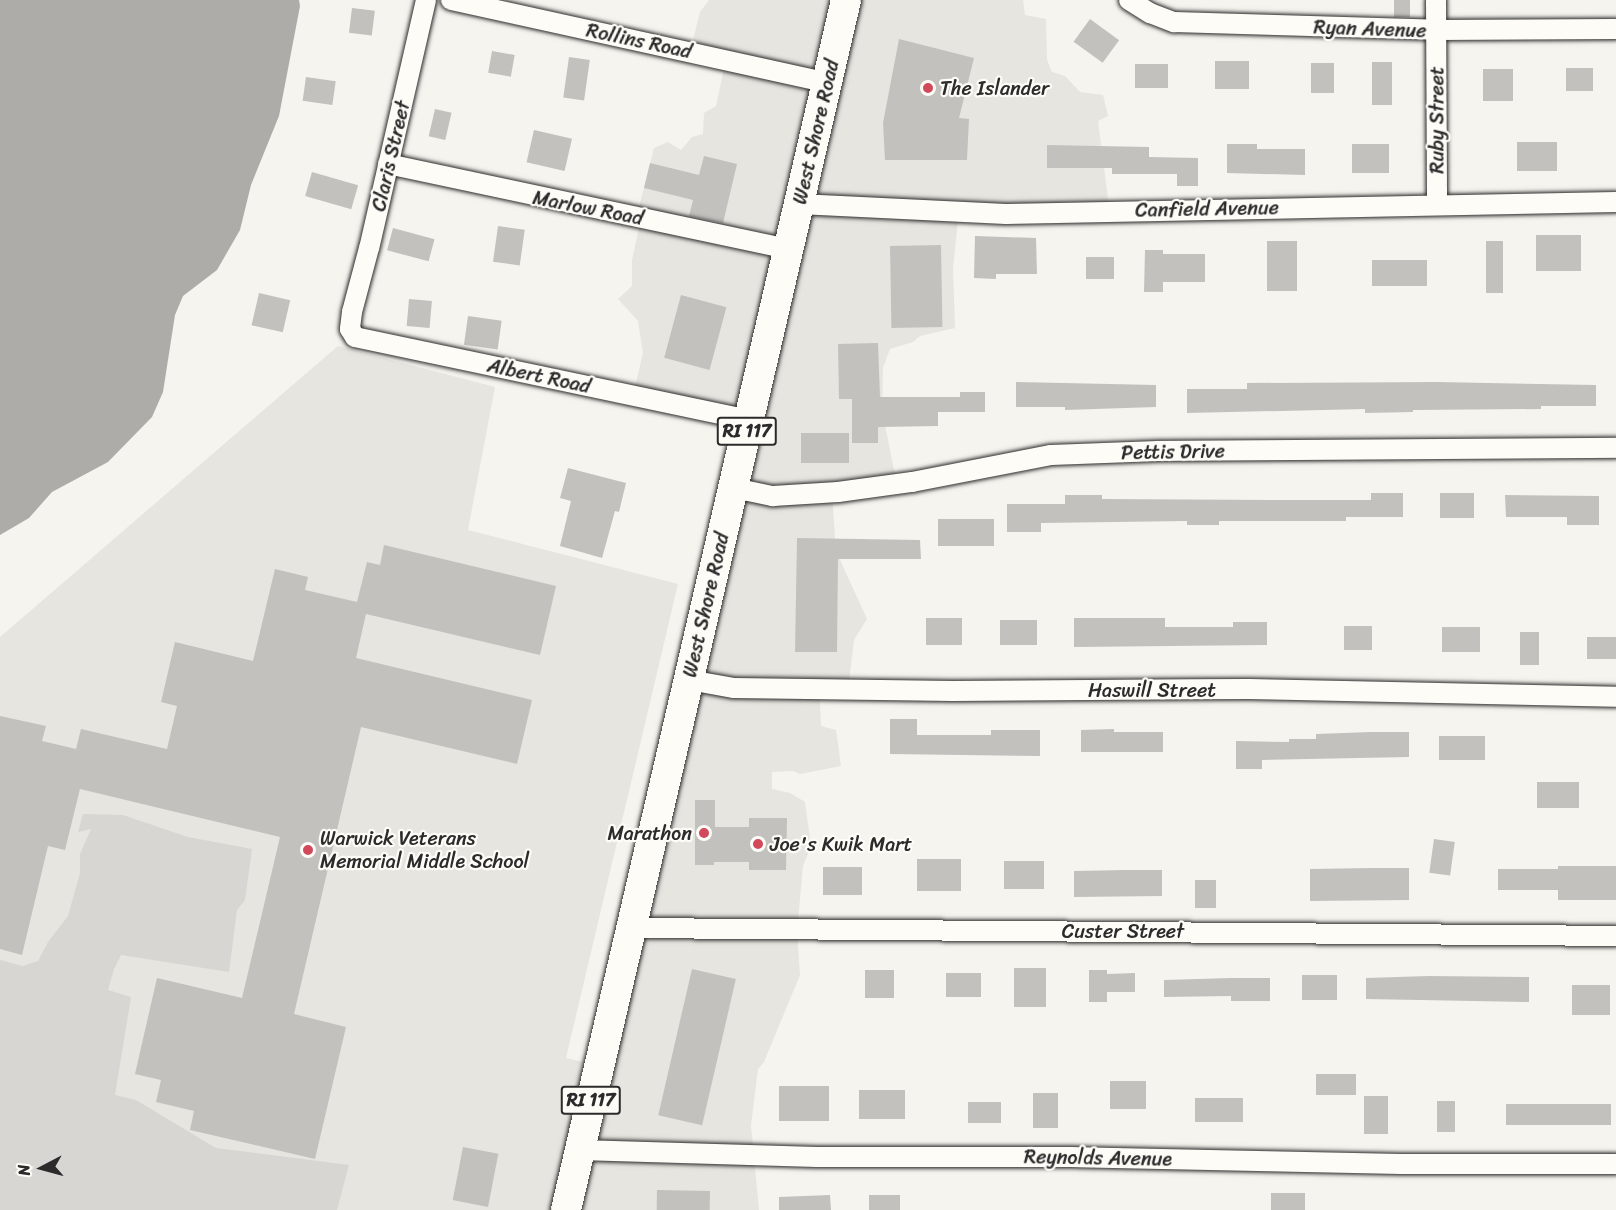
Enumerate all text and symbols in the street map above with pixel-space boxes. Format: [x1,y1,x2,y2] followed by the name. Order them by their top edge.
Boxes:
[1313,15,1427,43] street label: Ryan Avenue
[584,18,694,64] street label: Rollins Road
[788,57,844,207] street label: West Shore Road
[1425,66,1449,174] street label: Ruby Street
[940,76,1050,100] place label: The Islander
[921,81,935,95] marker: The Islander
[367,98,415,214] street label: Claris Street
[531,186,645,230] street label: Marlow Road
[1135,196,1279,222] street label: Canfield Avenue
[485,353,593,399] street label: Albert Road
[716,416,778,446] road number: RI 117
[1121,439,1225,465] street label: Pettis Drive
[678,530,734,680] street label: West Shore Road
[1088,678,1216,702] street label: Haswill Street
[608,821,692,845] place label: Marathon
[320,826,530,873] place label: Warwick Veterans Memorial Middle School
[697,826,711,840] marker: Marathon
[770,832,912,856] place label: Joe's Kwik Mart
[751,837,765,851] marker: Joe's Kwik Mart
[301,843,315,857] marker: Warwick Veterans Memorial Middle School
[1062,919,1184,943] street label: Custer Street
[560,1085,622,1115] road number: RI 117
[12,1138,72,1198] north arrow
[1024,1145,1172,1171] street label: Reynolds Avenue
[9,1163,39,1177] text: N

